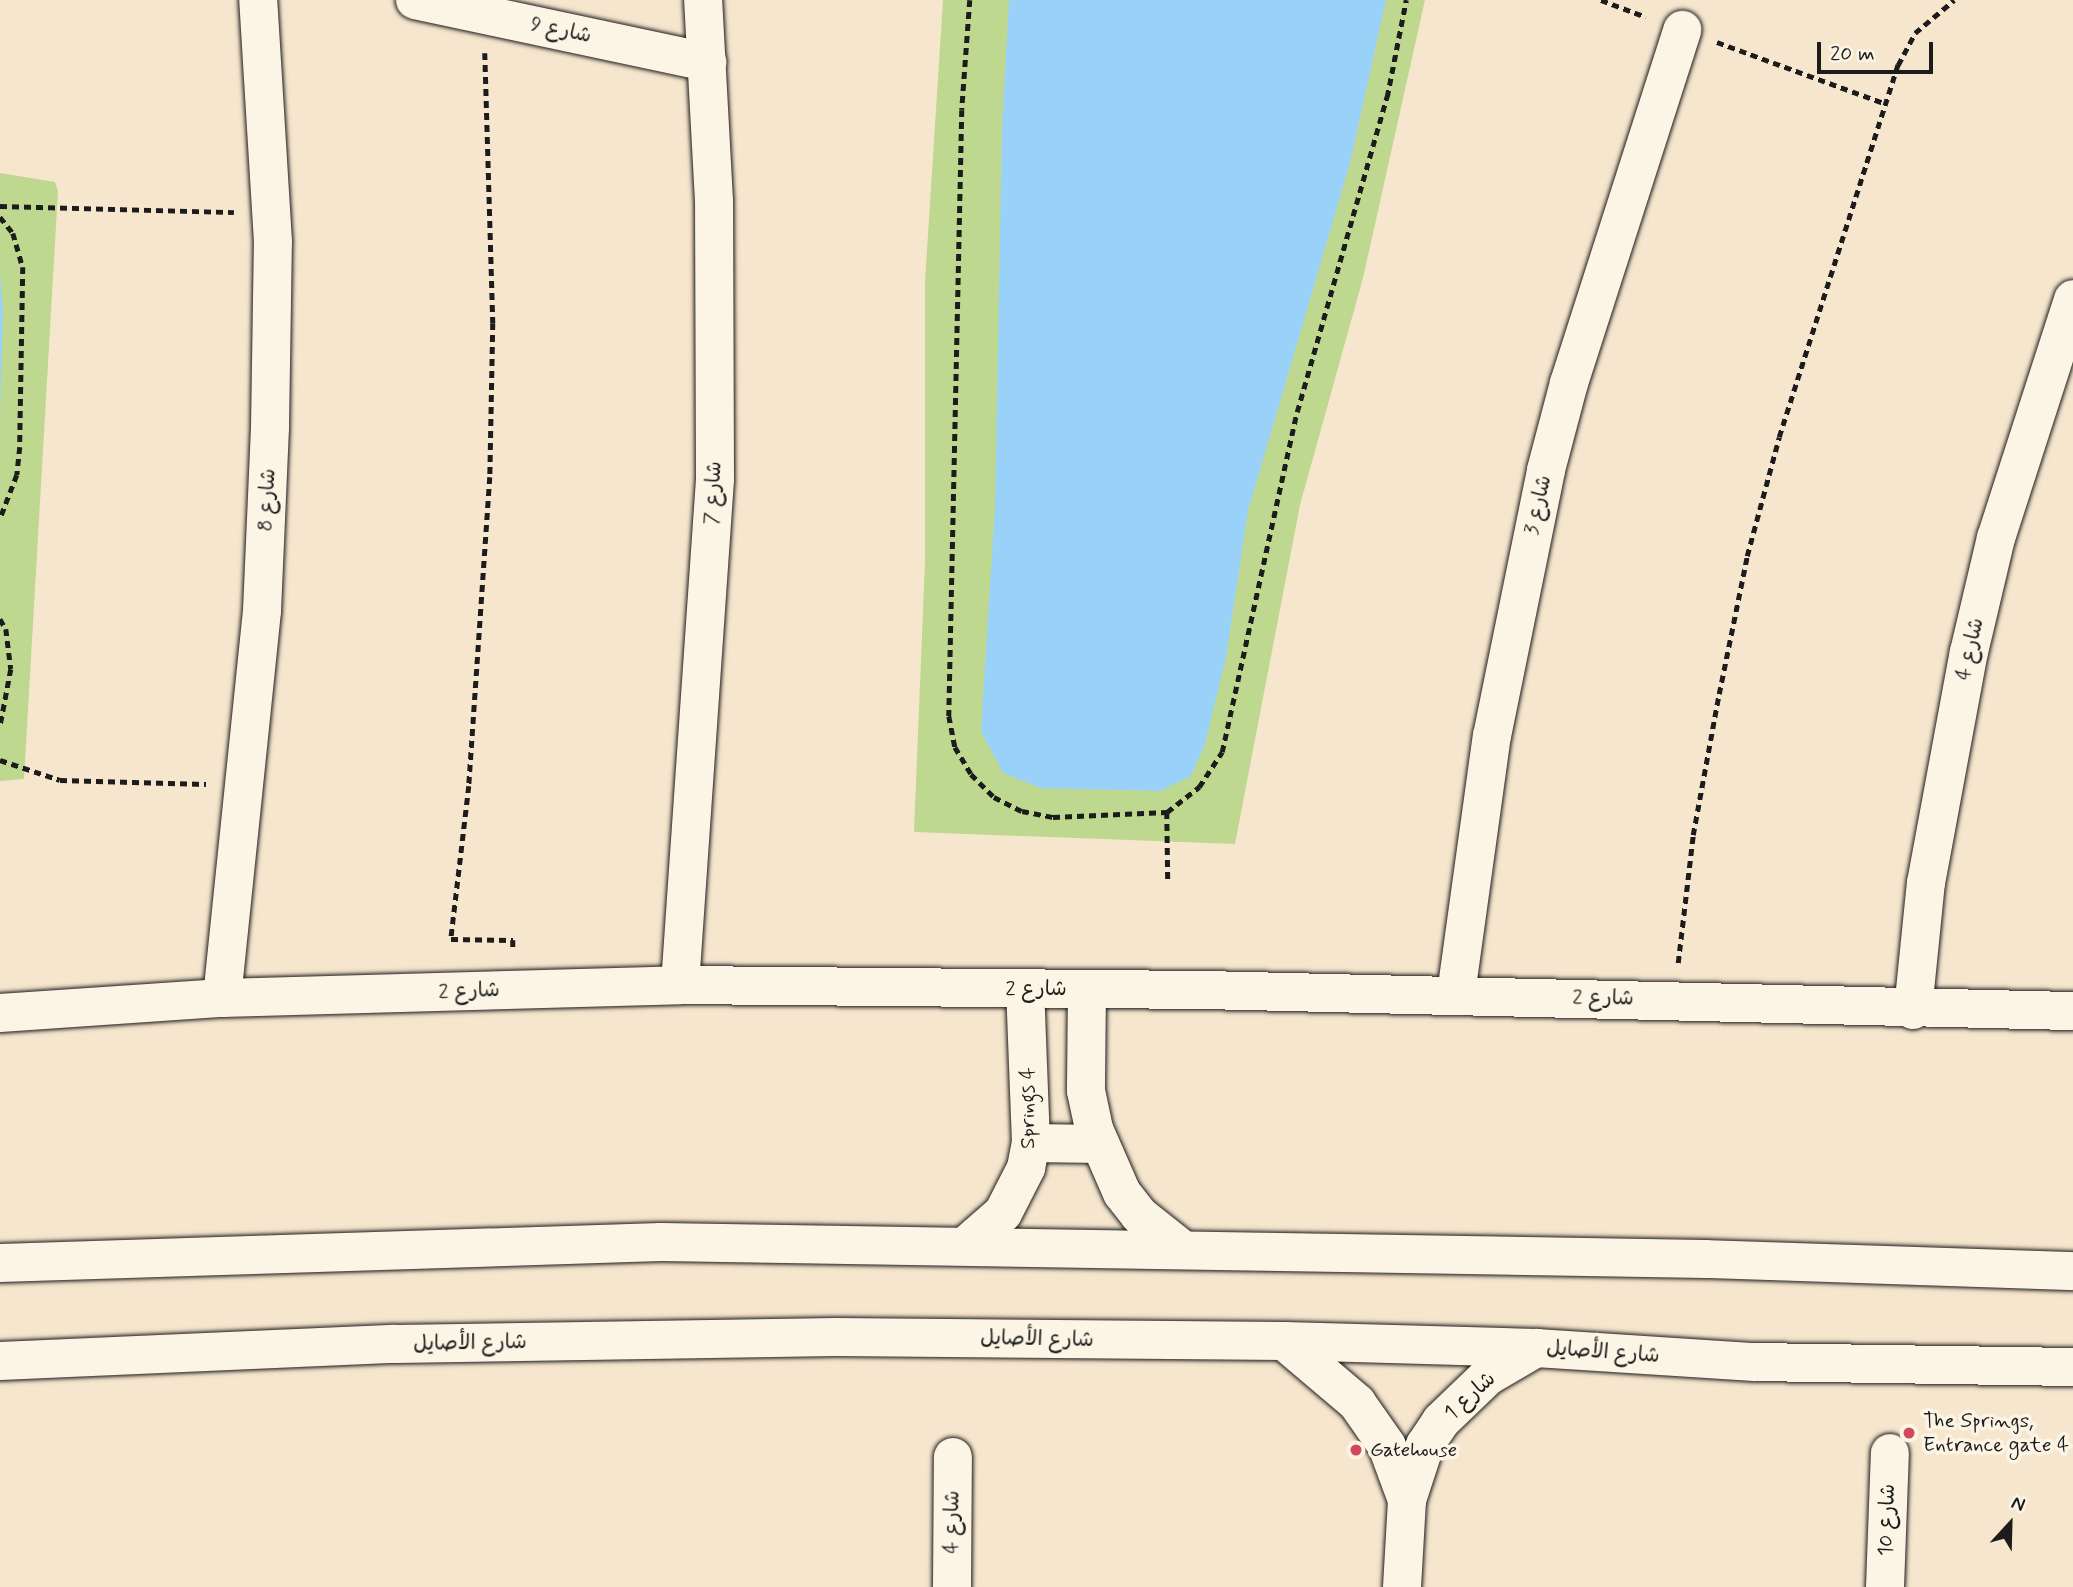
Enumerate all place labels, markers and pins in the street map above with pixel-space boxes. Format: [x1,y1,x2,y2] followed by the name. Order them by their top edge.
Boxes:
[1923,1408,2063,1458] place label: The Springs, Entrance gate 4
[1901,1425,1917,1441] marker: The Springs, Entrance gate 4
[1370,1437,1457,1463] place label: Gatehouse
[1348,1442,1364,1458] marker: Gatehouse

